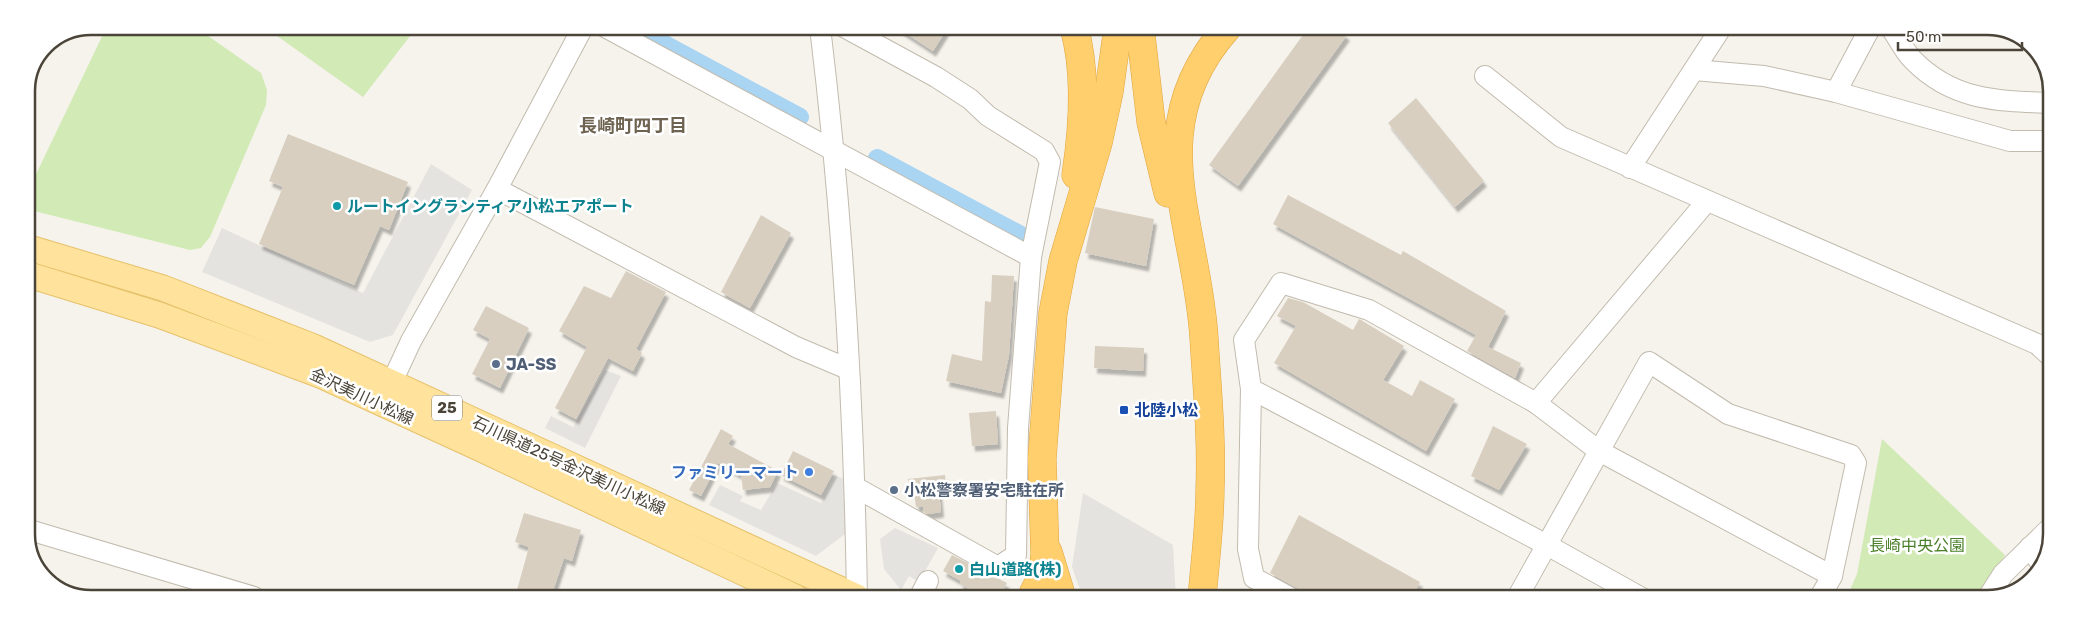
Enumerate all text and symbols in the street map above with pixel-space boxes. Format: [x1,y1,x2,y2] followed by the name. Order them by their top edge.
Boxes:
[1898,20,2022,52] scale bar
[1906,28,1941,46] text: 50 m
[579,115,687,137] district label: 長崎町四丁目
[347,197,634,216] place label: ルートイングランティア小松エアポート
[331,200,343,212] marker: ルートイングランティア小松エアポート
[506,355,557,374] place label: JA-SS
[490,358,502,370] marker: JA-SS
[307,364,417,429] street label: 金沢美川小松線
[432,396,462,420] road number: 25
[1134,401,1198,420] place label: 北陸小松
[1118,404,1130,416] marker: 北陸小松
[469,412,668,519] street label: 石川県道25号金沢美川小松線
[671,463,799,482] place label: ファミリーマート
[803,466,815,478] marker: ファミリーマート
[904,481,1064,500] place label: 小松警察署安宅駐在所
[888,484,900,496] marker: 小松警察署安宅駐在所
[1869,536,1965,555] park label: 長崎中央公園
[969,560,1061,579] place label: 白山道路(株)
[953,563,965,575] marker: 白山道路(株)

